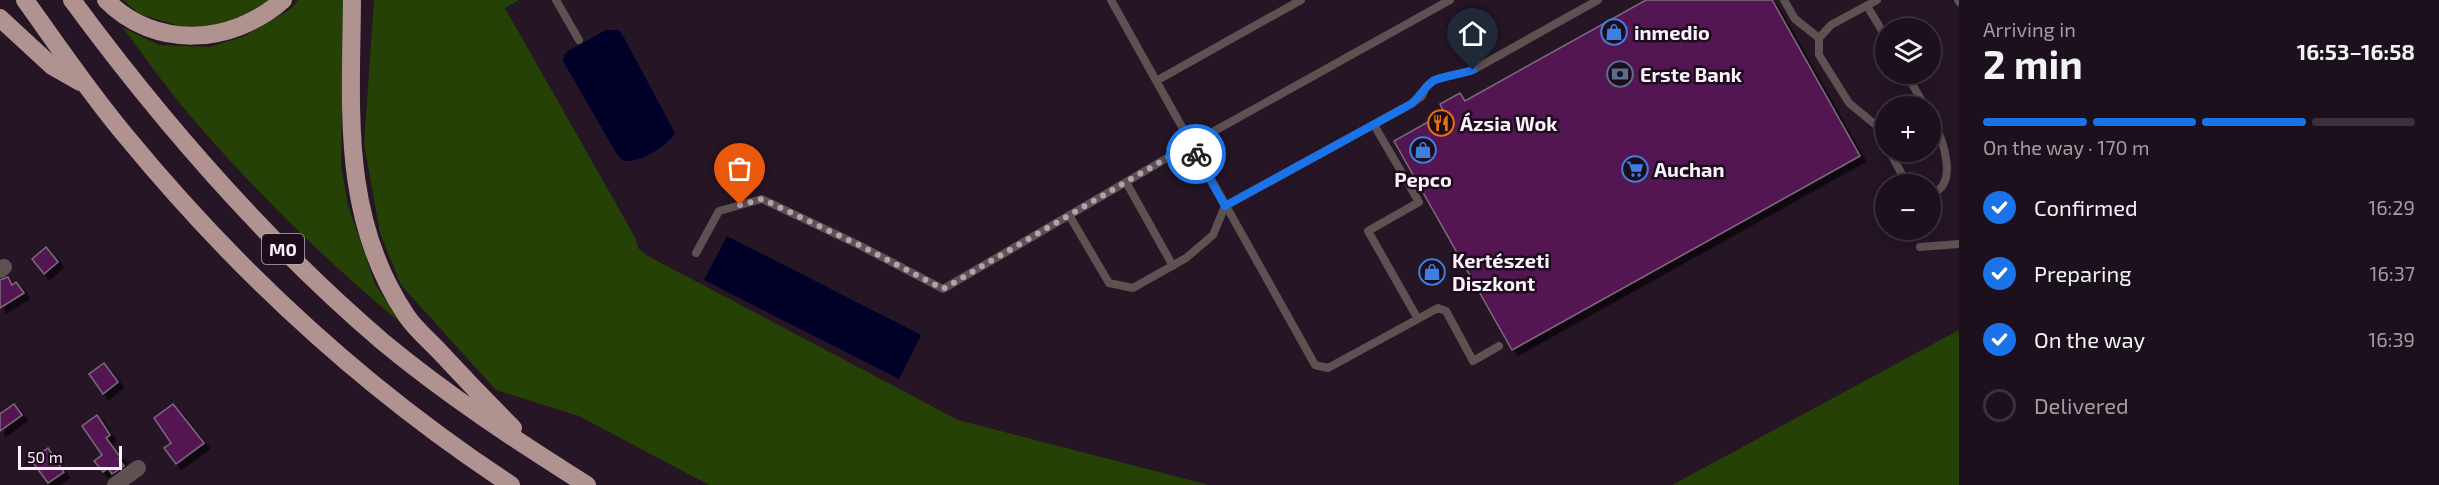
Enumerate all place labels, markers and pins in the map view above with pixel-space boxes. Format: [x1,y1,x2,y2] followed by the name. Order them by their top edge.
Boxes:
[1447,8,1498,70] pin
[1599,17,1629,47] shop icon: inmedio
[1634,20,1710,44] place label: inmedio
[1605,59,1635,89] bank icon: Erste Bank
[1640,62,1743,86] place label: Erste Bank
[1426,108,1456,138] restaurant icon: Ázsia Wok
[1460,111,1558,135] place label: Ázsia Wok
[1408,135,1438,165] shop icon: Pepco
[714,143,765,205] pin
[1620,154,1650,184] supermarket icon: Auchan
[1654,157,1725,181] place label: Auchan
[1394,167,1452,191] place label: Pepco
[1452,248,1550,295] place label: Kertészeti Diszkont
[1417,257,1447,287] shop icon: Kertészeti Diszkont

